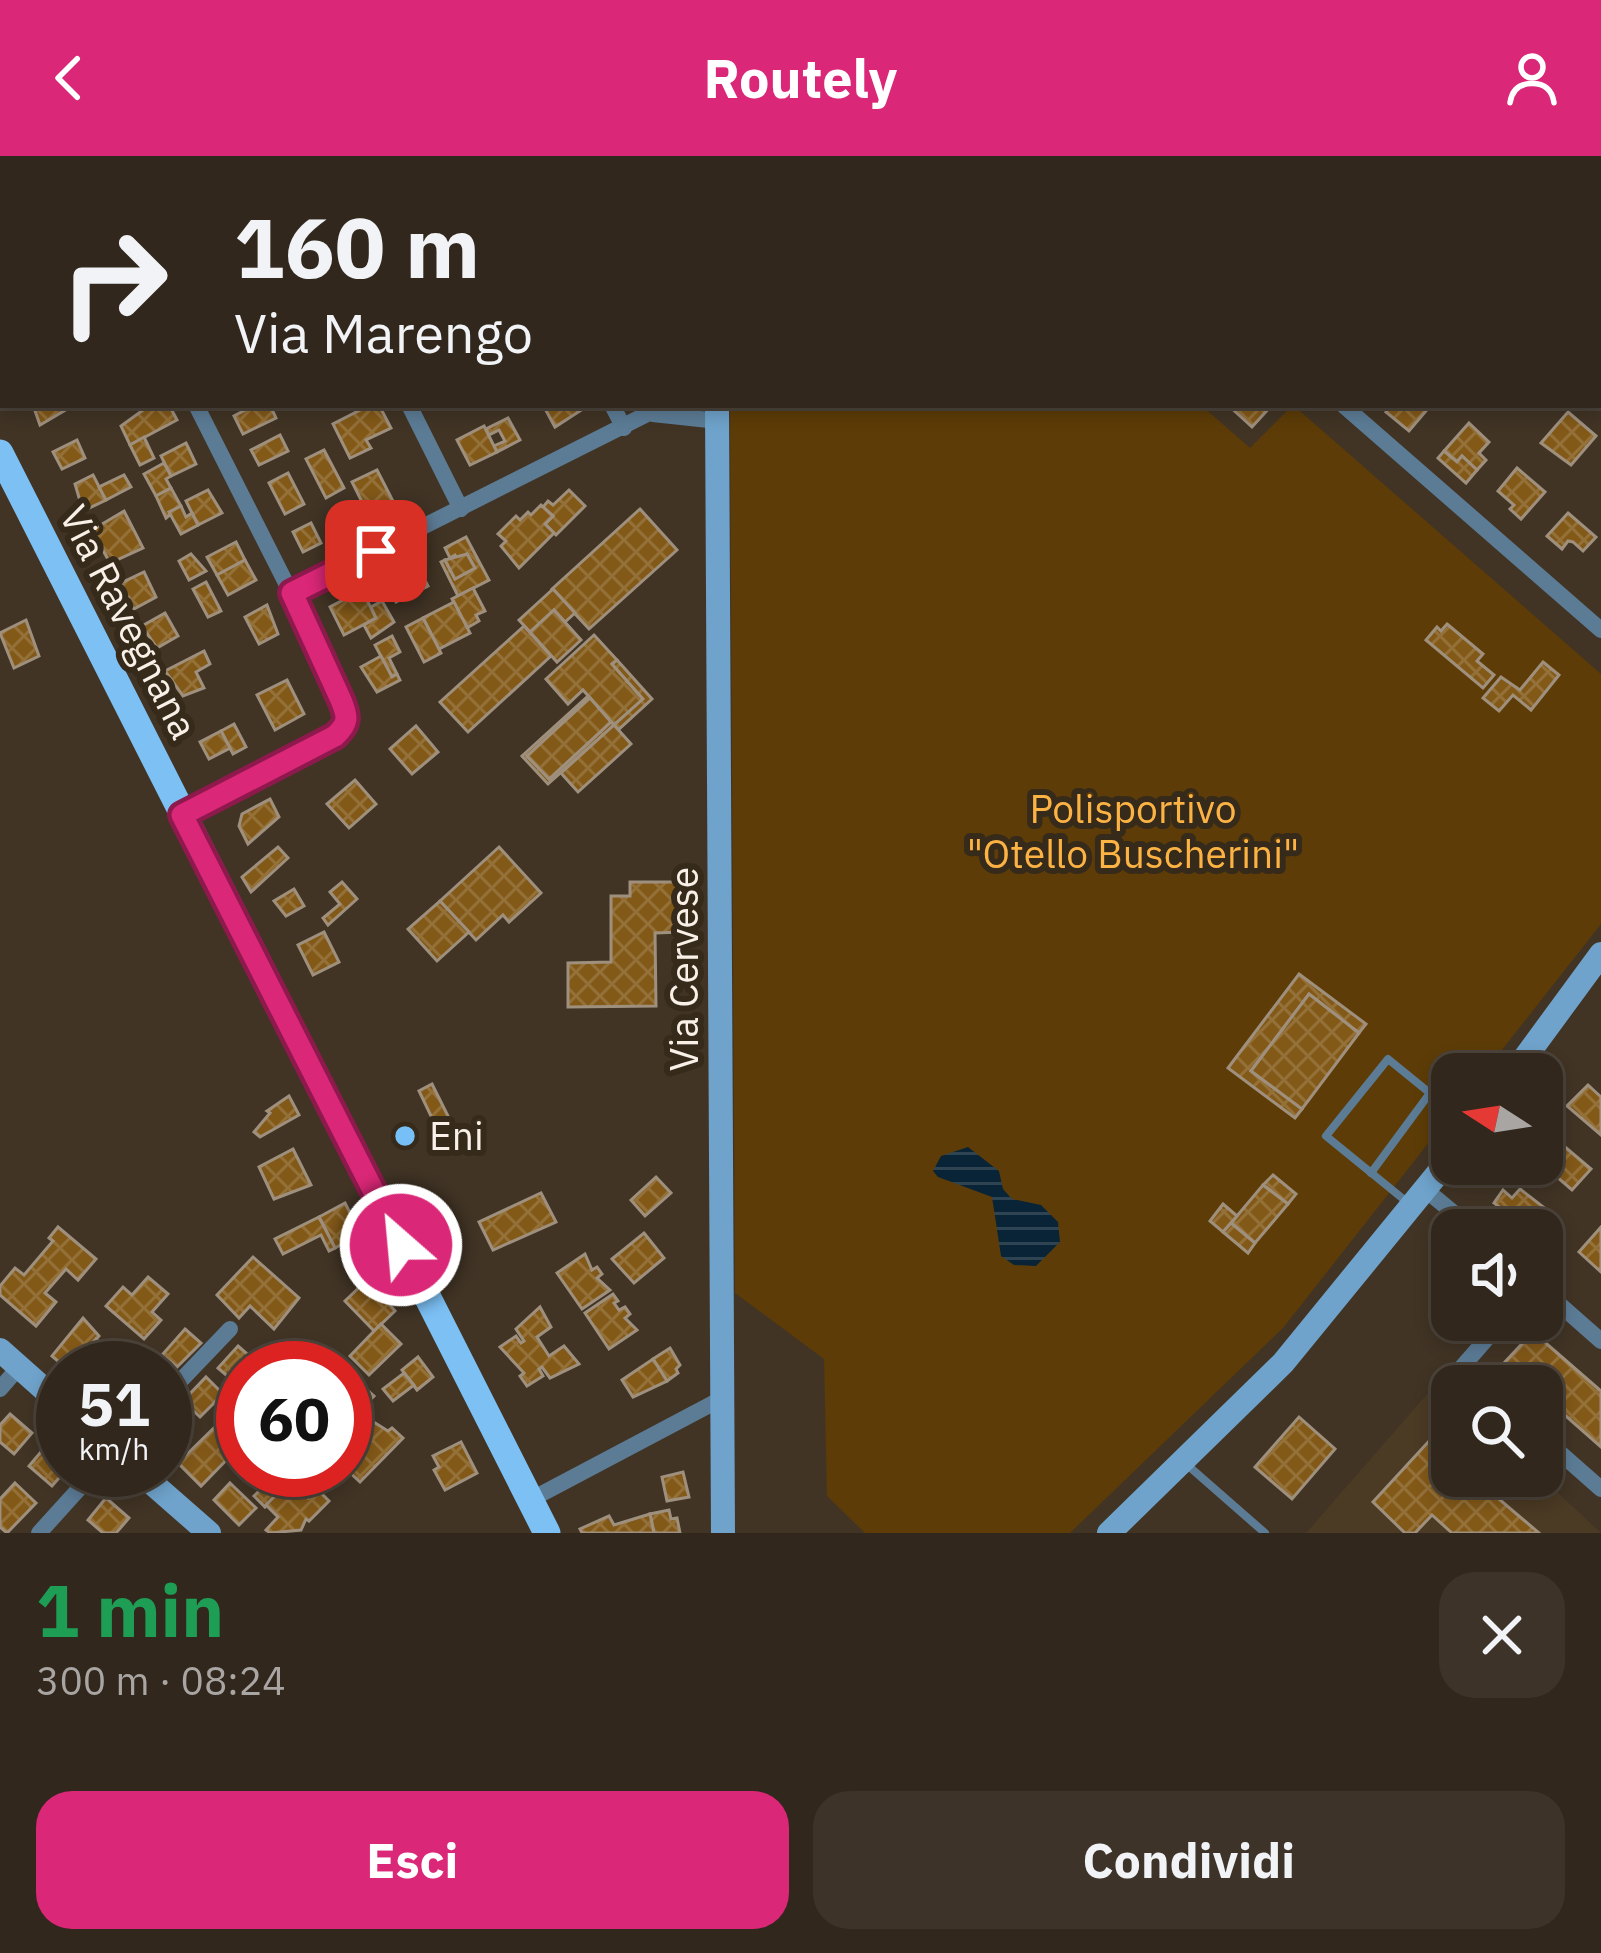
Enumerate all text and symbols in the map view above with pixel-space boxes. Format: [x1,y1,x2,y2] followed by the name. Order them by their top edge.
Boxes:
[704,43,897,113] text: Routely
[36,45,102,111] icon: back
[1499,45,1565,111] icon: person
[234,192,480,301] text: 160 m
[36,204,192,360] icon: right
[234,298,533,368] text: Via Marengo
[49,496,210,747] street label: Via Ravegnana
[325,500,427,602] pin
[343,518,409,584] icon: arrive
[967,783,1299,879] park label: Polisportivo "Otello Buscherini"
[658,867,709,1071] street label: Via Cervese
[1431,1053,1563,1185] north arrow
[1431,1053,1563,1497] map controls
[429,1110,484,1161] place label: Eni
[392,1123,418,1149] marker: Eni
[338,1182,464,1308] position arrow
[1431,1209,1563,1341] button: sound
[216,1341,372,1497] speed limit sign: 60
[78,1364,150,1443] text: 51
[1431,1365,1563,1497] button: search
[79,1429,149,1468] text: km/h
[36,1563,224,1657] text: 1 min
[1439,1572,1565,1698] button: close
[36,1655,286,1706] text: 300 m · 08:24
[36,1791,789,1929] button: Esci
[813,1791,1565,1929] button: Condividi

